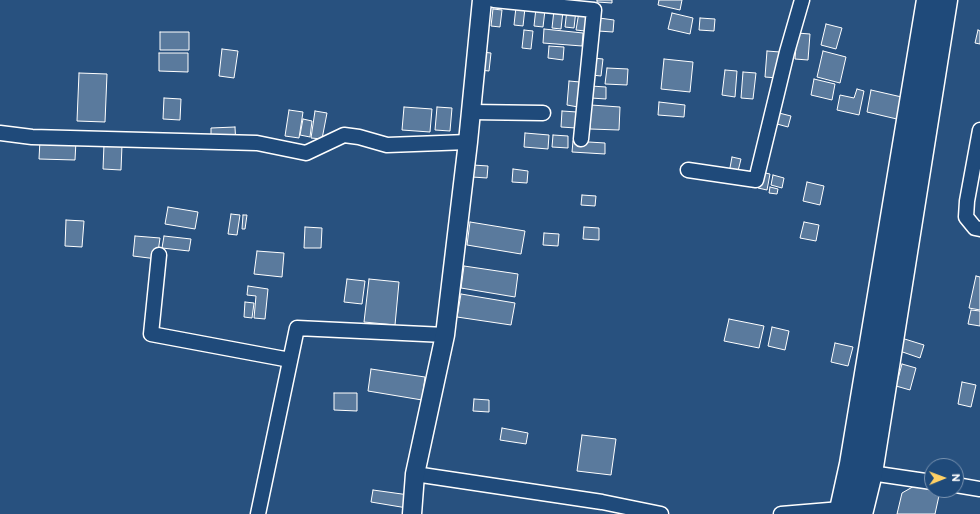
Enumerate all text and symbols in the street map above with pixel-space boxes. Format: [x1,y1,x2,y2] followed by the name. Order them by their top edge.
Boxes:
[924,458,964,498] north arrow
[949,474,962,482] text: N

